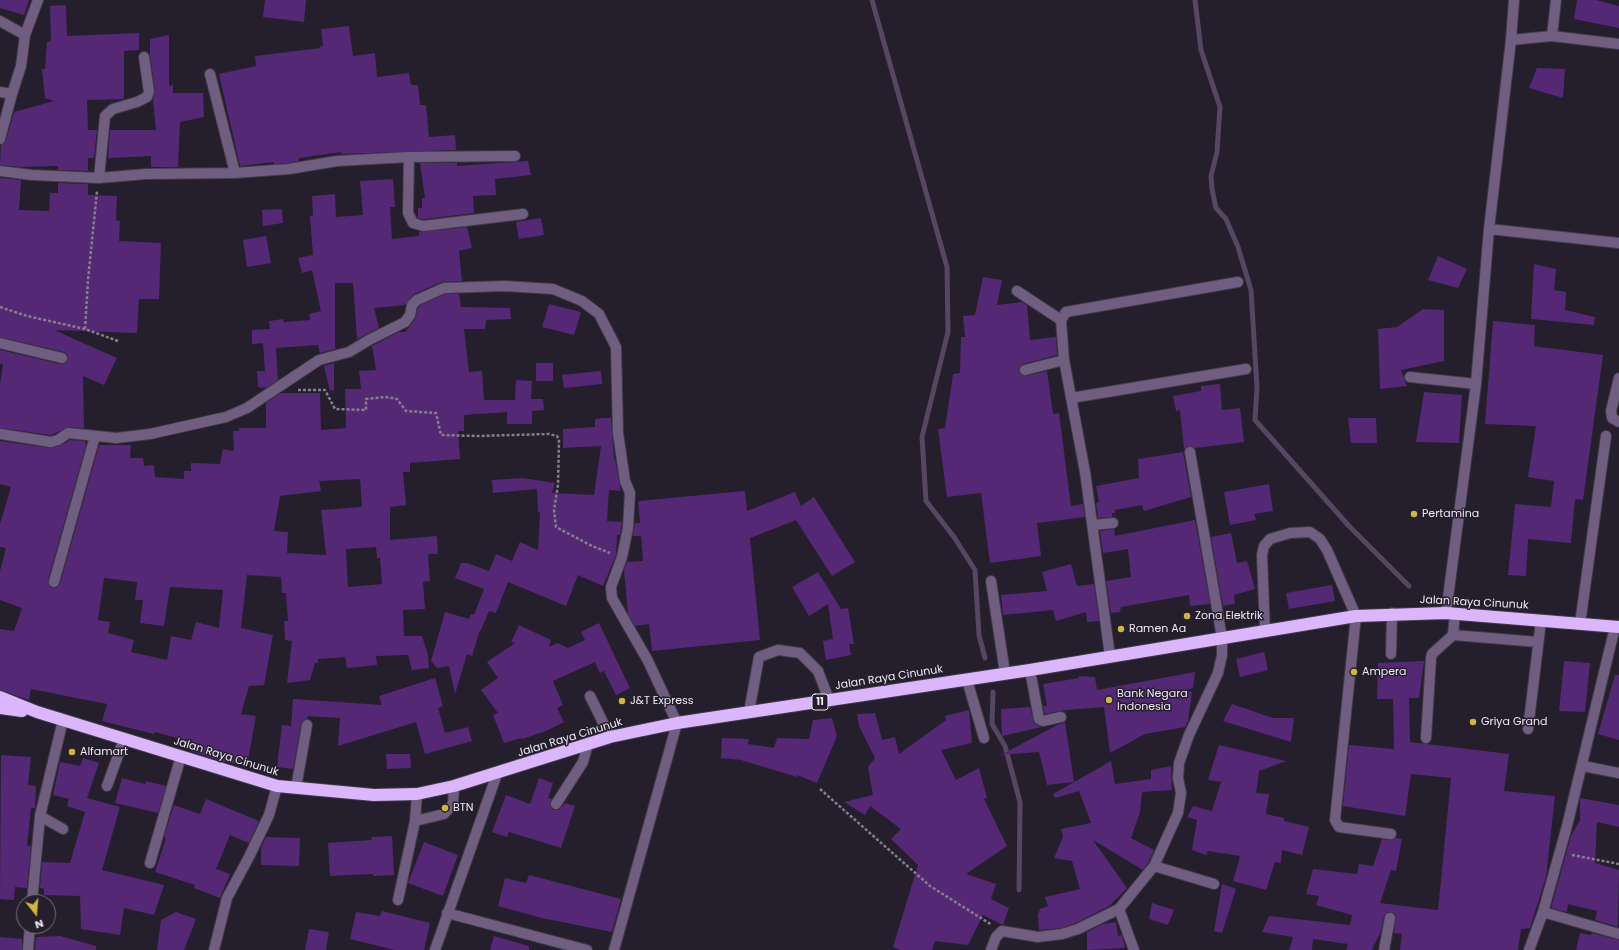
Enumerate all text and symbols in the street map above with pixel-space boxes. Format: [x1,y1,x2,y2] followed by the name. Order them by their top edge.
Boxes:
[1422,507,1479,521] place label: Pertamina
[1409,509,1419,519] marker: Pertamina
[1419,594,1529,612] street label: Jalan Raya Cinunuk
[1195,609,1263,623] place label: Zona Elektrik
[1182,611,1192,621] marker: Zona Elektrik
[1129,622,1186,636] place label: Ramen Aa
[1116,624,1126,634] marker: Ramen Aa
[834,663,944,693] street label: Jalan Raya Cinunuk
[1362,665,1407,679] place label: Ampera
[1349,667,1359,677] marker: Ampera
[1117,687,1188,713] place label: Bank Negara Indonesia
[630,694,694,708] place label: J&T Express
[812,694,828,710] road number: 11
[1104,695,1114,705] marker: Bank Negara Indonesia
[617,696,627,706] marker: J&T Express
[1481,715,1548,729] place label: Griya Grand
[516,716,624,760] street label: Jalan Raya Cinunuk
[1468,717,1478,727] marker: Griya Grand
[172,735,280,779] street label: Jalan Raya Cinunuk
[80,745,128,759] place label: Alfamart
[67,747,77,757] marker: Alfamart
[453,801,473,815] place label: BTN
[440,803,450,813] marker: BTN
[16,894,56,934] north arrow
[33,916,46,933] text: N

